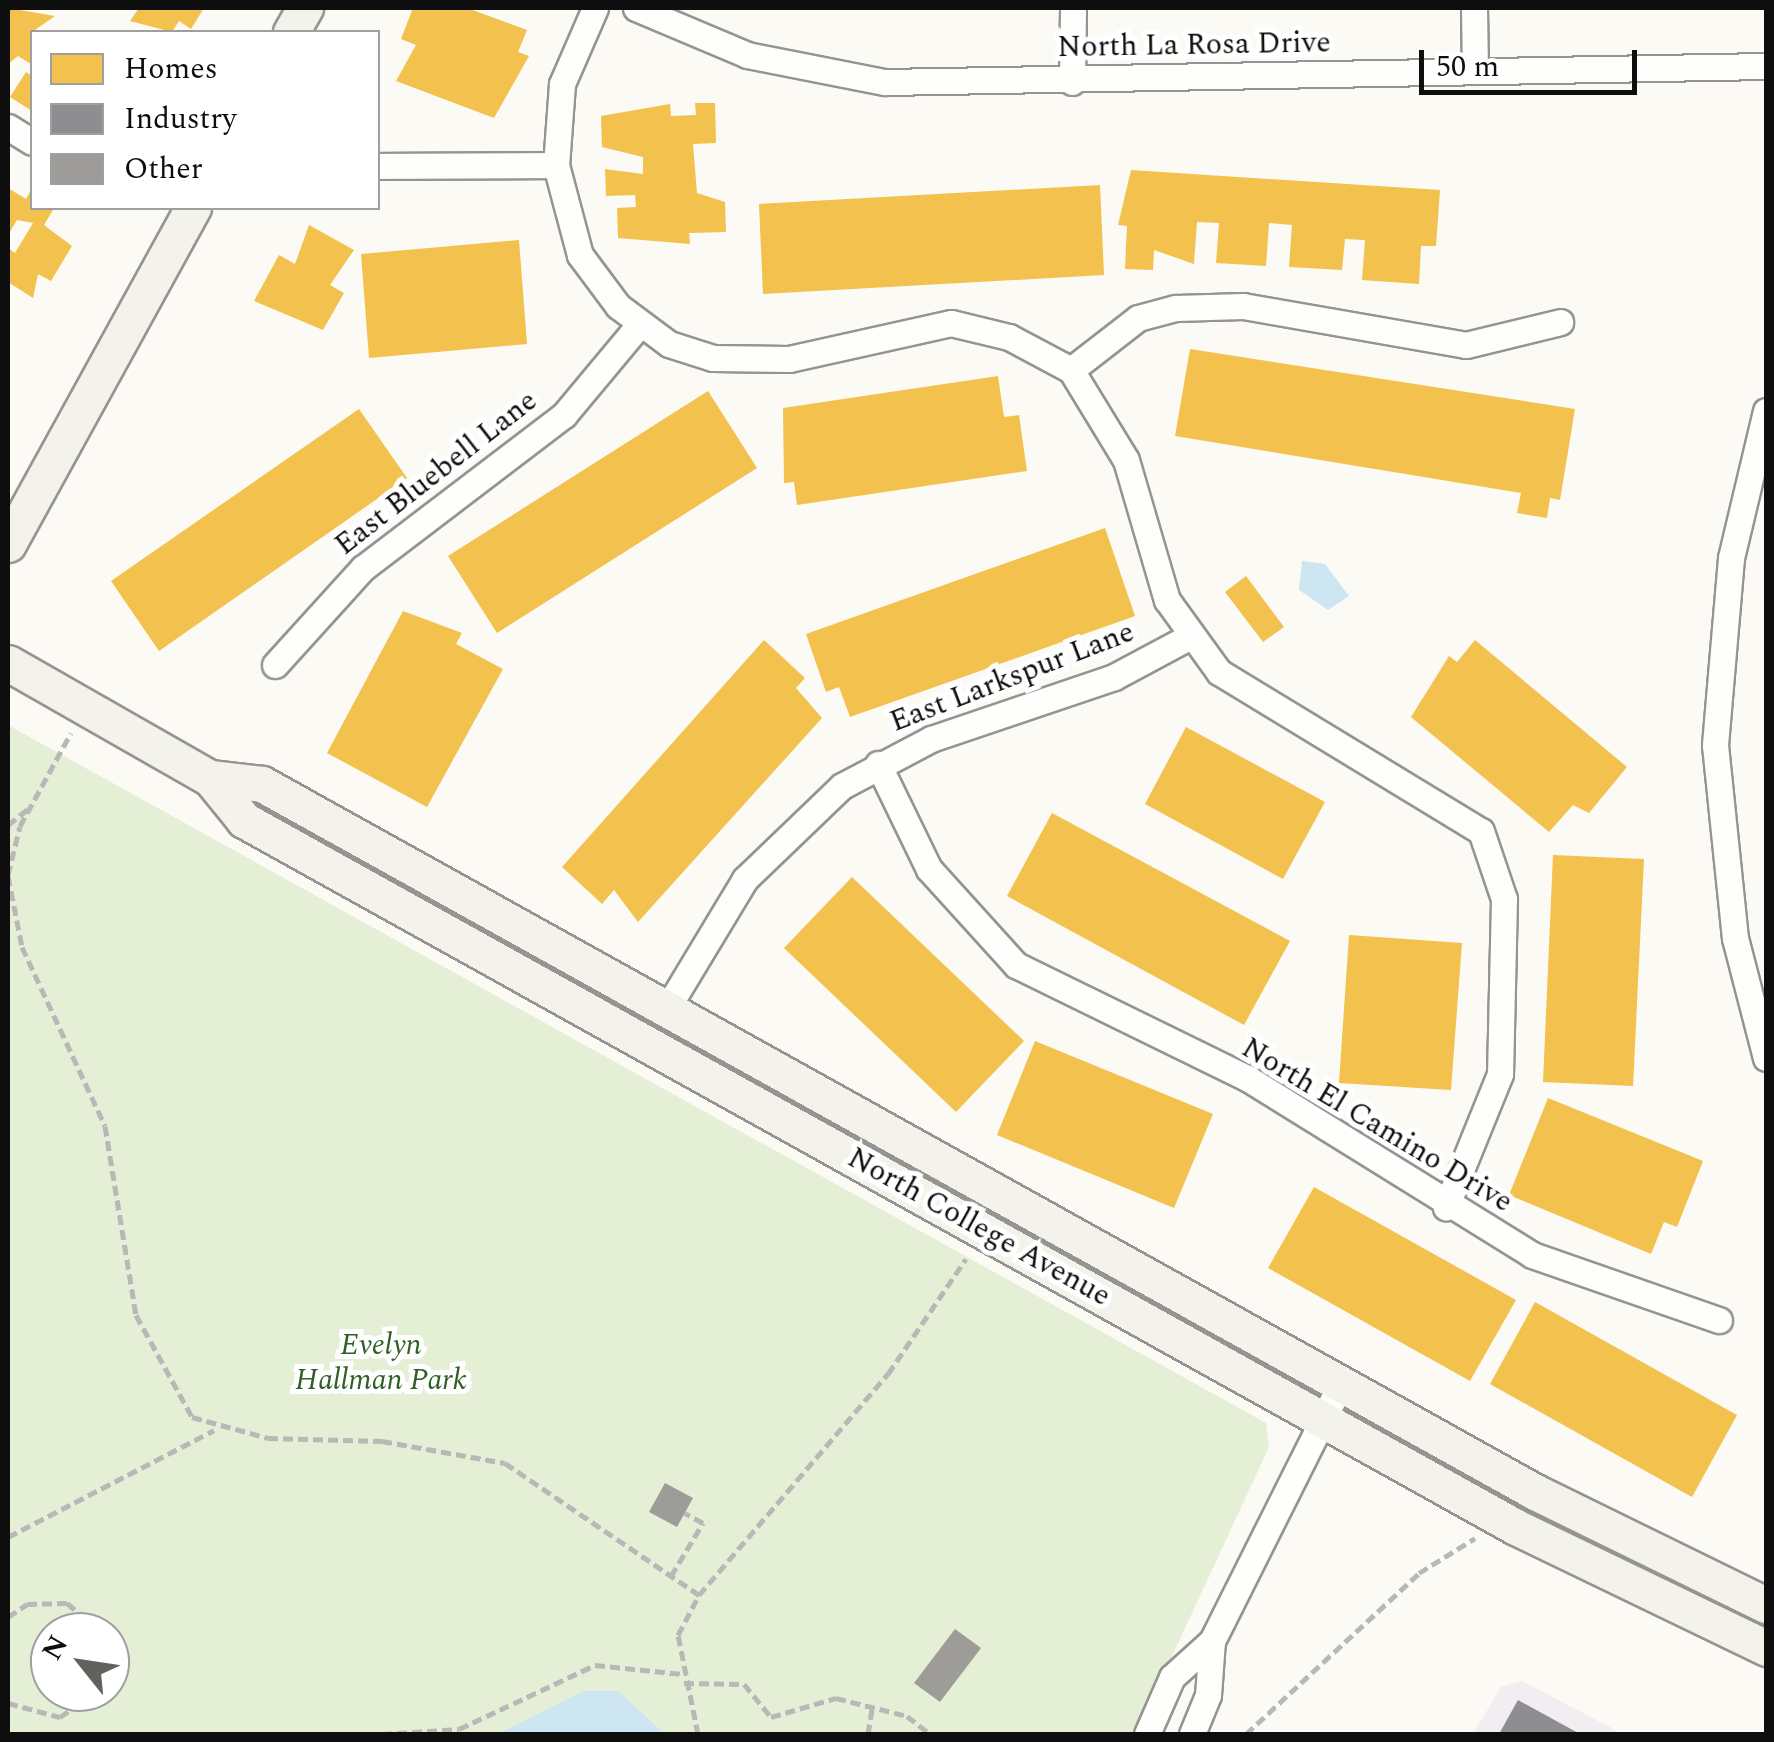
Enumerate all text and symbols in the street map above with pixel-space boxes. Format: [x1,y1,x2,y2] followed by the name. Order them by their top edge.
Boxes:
[1057,25,1331,65] street label: North La Rosa Drive
[30,30,380,210] legend
[1424,30,1642,92] scale bar
[1436,44,1499,90] text: 50 m
[124,46,218,92] text: Homes
[124,96,237,142] text: Industry
[124,146,203,192] text: Other
[328,383,544,563] street label: East Bluebell Lane
[885,614,1139,740] street label: East Larkspur Lane
[1235,1030,1519,1220] street label: North El Camino Drive
[841,1140,1117,1314] street label: North College Avenue
[295,1327,467,1398] park label: Evelyn Hallman Park
[30,1612,130,1712] north arrow
[31,1627,80,1668] text: N

